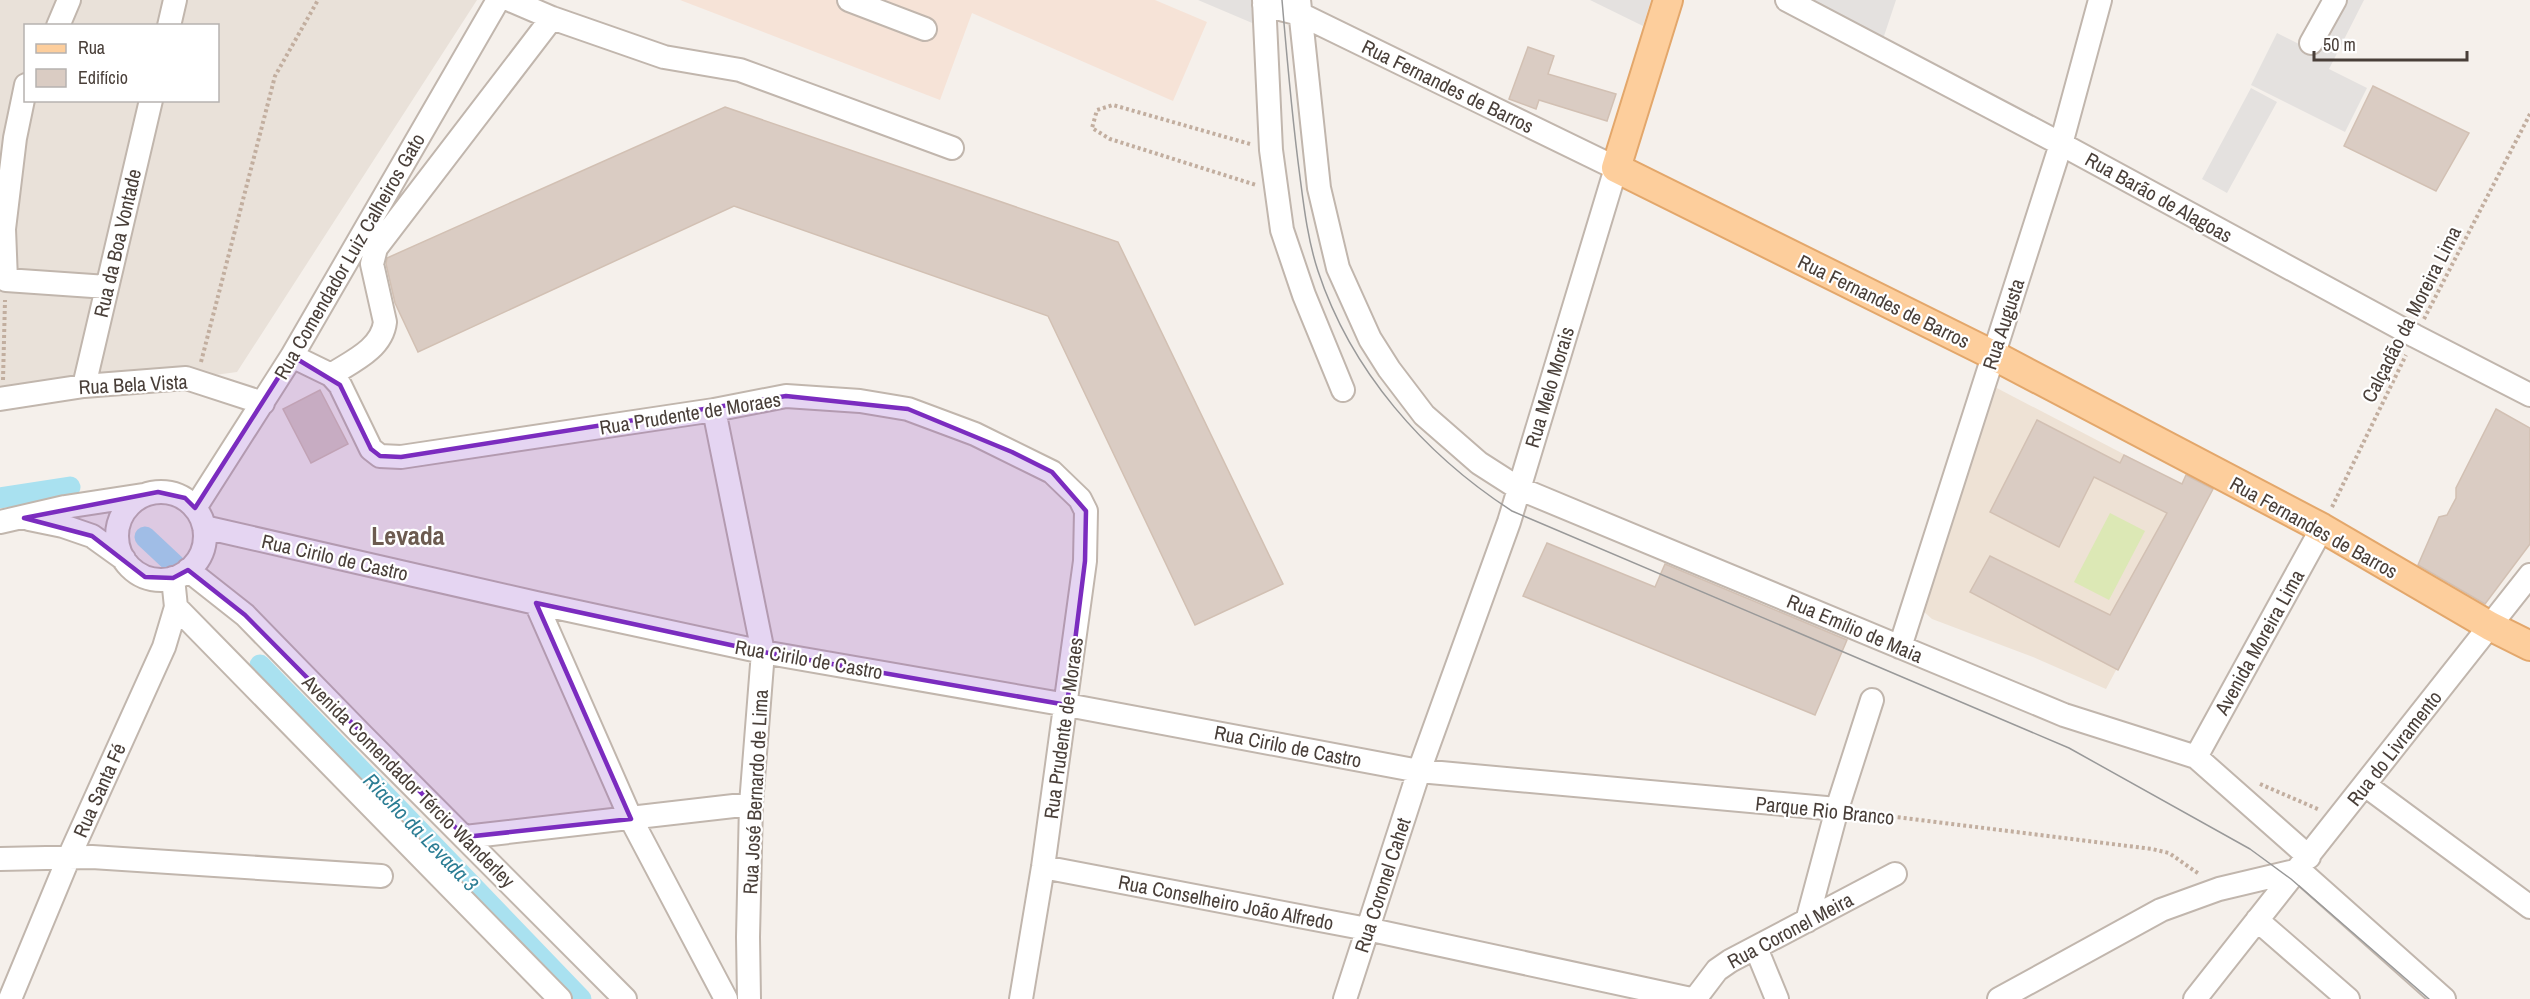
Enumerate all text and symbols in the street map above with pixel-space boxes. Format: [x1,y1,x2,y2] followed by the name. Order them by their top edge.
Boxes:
[24,24,219,102] legend
[2314,24,2467,62] scale bar
[2323,32,2356,57] text: 50 m
[1358,33,1538,139] street label: Rua Fernandes de Barros
[78,35,105,60] text: Rua
[78,65,128,90] text: Edifício
[267,128,431,384] street label: Rua Comendador Luiz Calheiros Gato
[2081,145,2237,249] street label: Rua Barão de Alagoas
[87,166,147,320] street label: Rua da Boa Vontade
[2355,221,2467,407] street label: Calçadão da Moreira Lima
[1794,248,1974,354] street label: Rua Fernandes de Barros
[1976,275,2030,373] street label: Rua Augusta
[1518,323,1580,451] street label: Rua Melo Morais
[78,368,188,400] street label: Rua Bela Vista
[597,385,783,441] street label: Rua Prudente de Moraes
[2225,470,2403,584] street label: Rua Fernandes de Barros
[371,518,445,553] district label: Levada
[259,527,411,587] street label: Rua Cirilo de Castro
[2207,565,2310,720] street label: Avenida Moreira Lima
[1783,587,1927,669] street label: Rua Emílio de Maia
[733,633,885,685] street label: Rua Cirilo de Castro
[1037,635,1089,821] street label: Rua Prudente de Moraes
[296,668,522,894] street label: Avenida Comendador Tércio Wanderley
[2340,685,2448,811] street label: Rua do Livramento
[736,689,774,895] street label: Rua José Bernardo de Lima
[1212,718,1364,774] street label: Rua Cirilo de Castro
[66,739,132,841] street label: Rua Santa Fé
[357,766,485,898] water label: Riacho da Levada 3
[1754,789,1896,831] street label: Parque Rio Branco
[1347,814,1417,956] street label: Rua Coronel Cahet
[1116,868,1336,936] street label: Rua Conselheiro João Alfredo
[1722,886,1858,974] street label: Rua Coronel Meira

